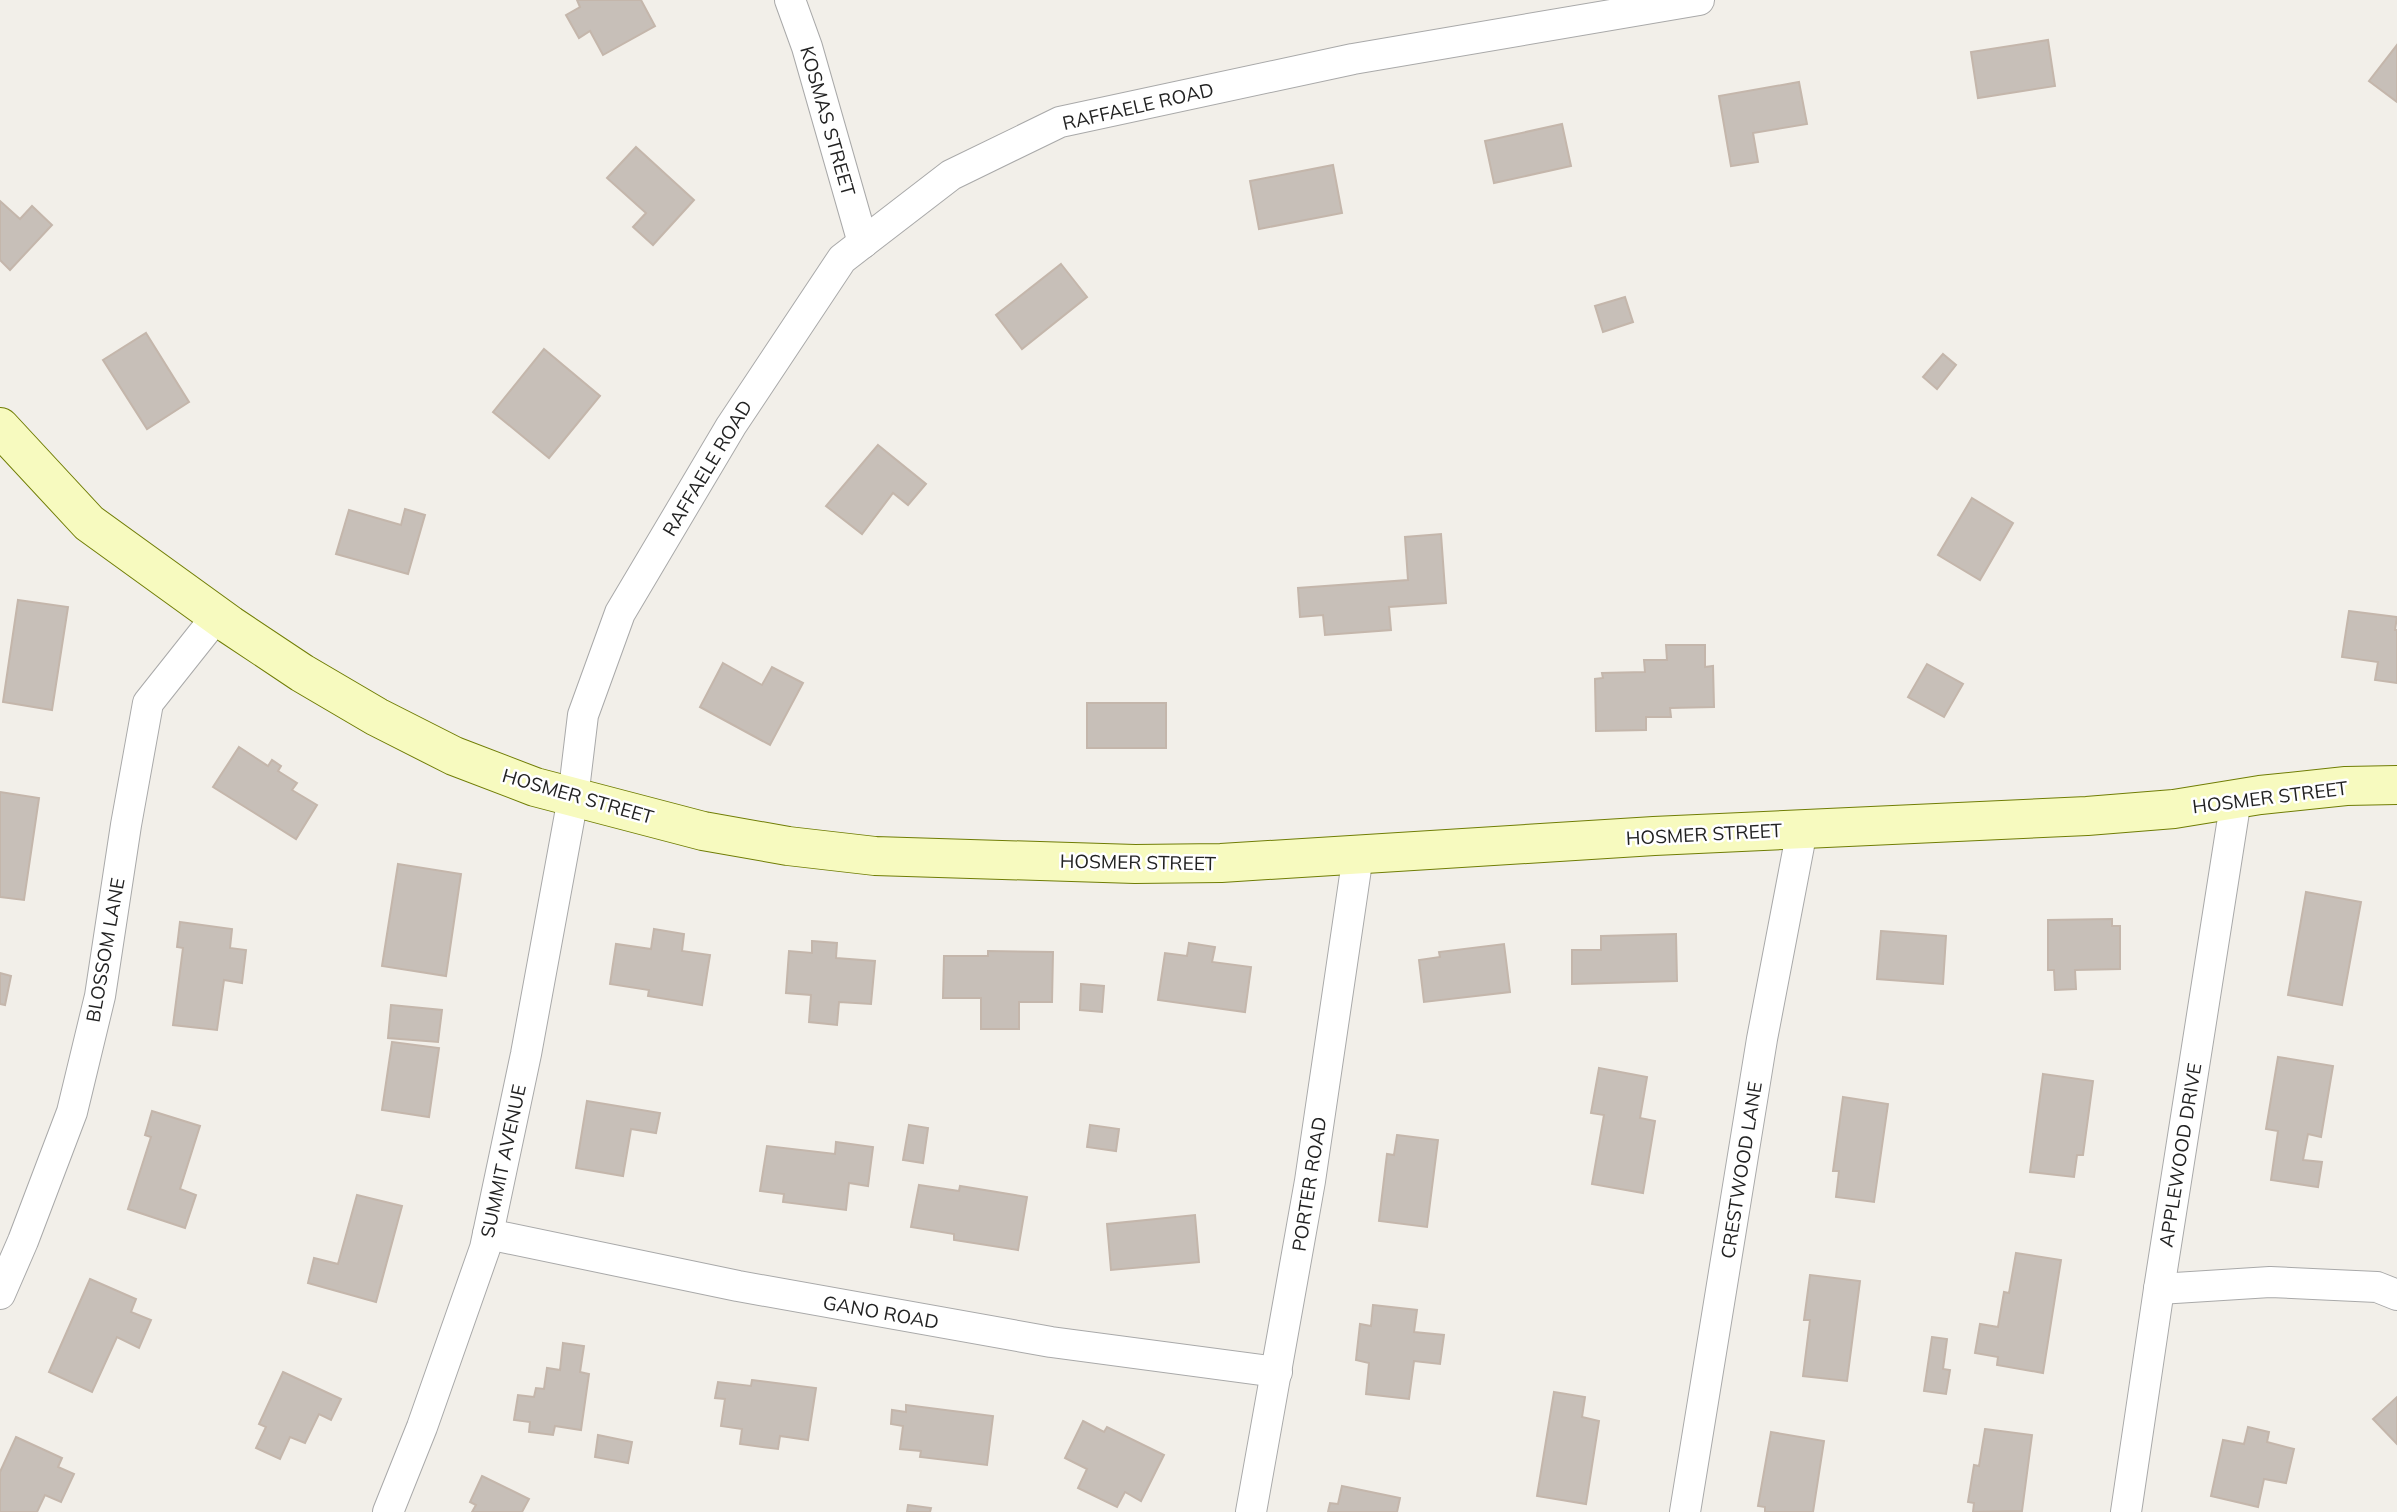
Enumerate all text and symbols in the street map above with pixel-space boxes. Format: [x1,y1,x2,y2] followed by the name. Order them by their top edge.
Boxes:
[795,43,861,199] street label: KOSMAS STREET
[1060,77,1216,135] street label: RAFFAELE ROAD
[657,396,757,540] street label: RAFFAELE ROAD
[500,763,657,829] street label: HOSMER STREET
[2191,775,2350,818] street label: HOSMER STREET
[1625,818,1783,850] street label: HOSMER STREET
[1060,849,1217,875] street label: HOSMER STREET
[80,876,130,1024] street label: BLOSSOM LANE
[2154,1061,2206,1249] street label: APPLEWOOD DRIVE
[1715,1080,1767,1260] street label: CRESTWOOD LANE
[475,1082,531,1240] street label: SUMMIT AVENUE
[1287,1115,1331,1253] street label: PORTER ROAD
[821,1290,941,1334] street label: GANO ROAD

